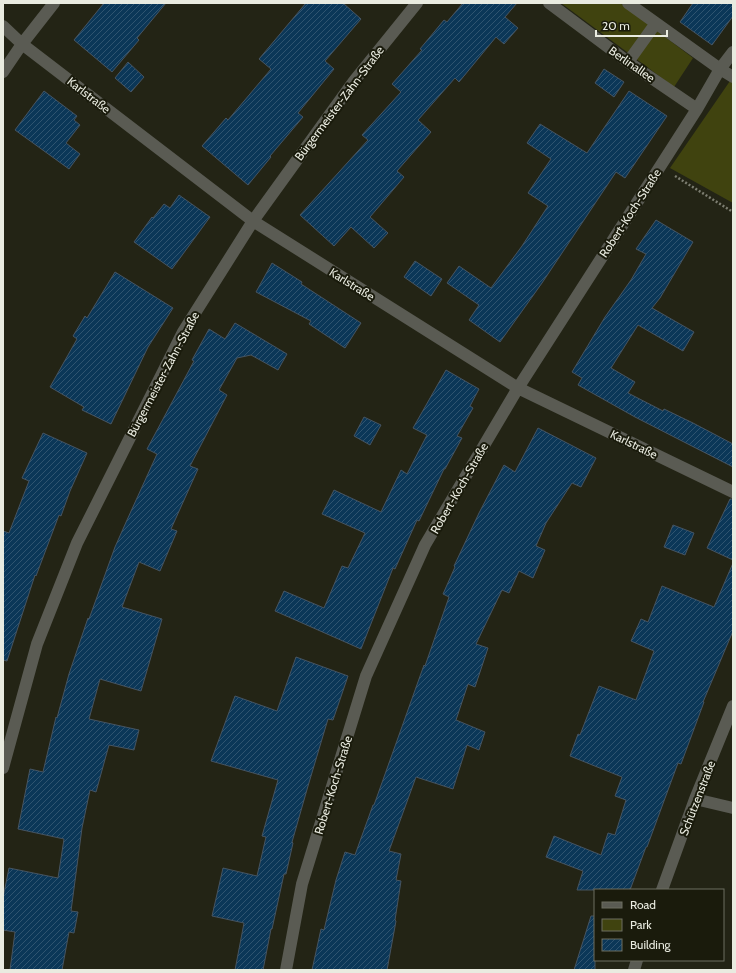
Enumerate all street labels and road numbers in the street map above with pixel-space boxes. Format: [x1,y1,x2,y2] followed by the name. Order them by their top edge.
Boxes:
[291,43,387,163] street label: Bürgermeister-Zahn-Straße
[606,43,658,85] street label: Berlinallee
[64,73,114,117] street label: Karlstraße
[596,166,664,260] street label: Robert-Koch-Straße
[327,264,377,304] street label: Karlstraße
[124,309,202,439] street label: Bürgermeister-Zahn-Straße
[608,426,660,462] street label: Karlstraße
[427,440,491,536] street label: Robert-Koch-Straße
[311,734,355,836] street label: Robert-Koch-Straße
[676,758,718,838] street label: Schützenstraße

